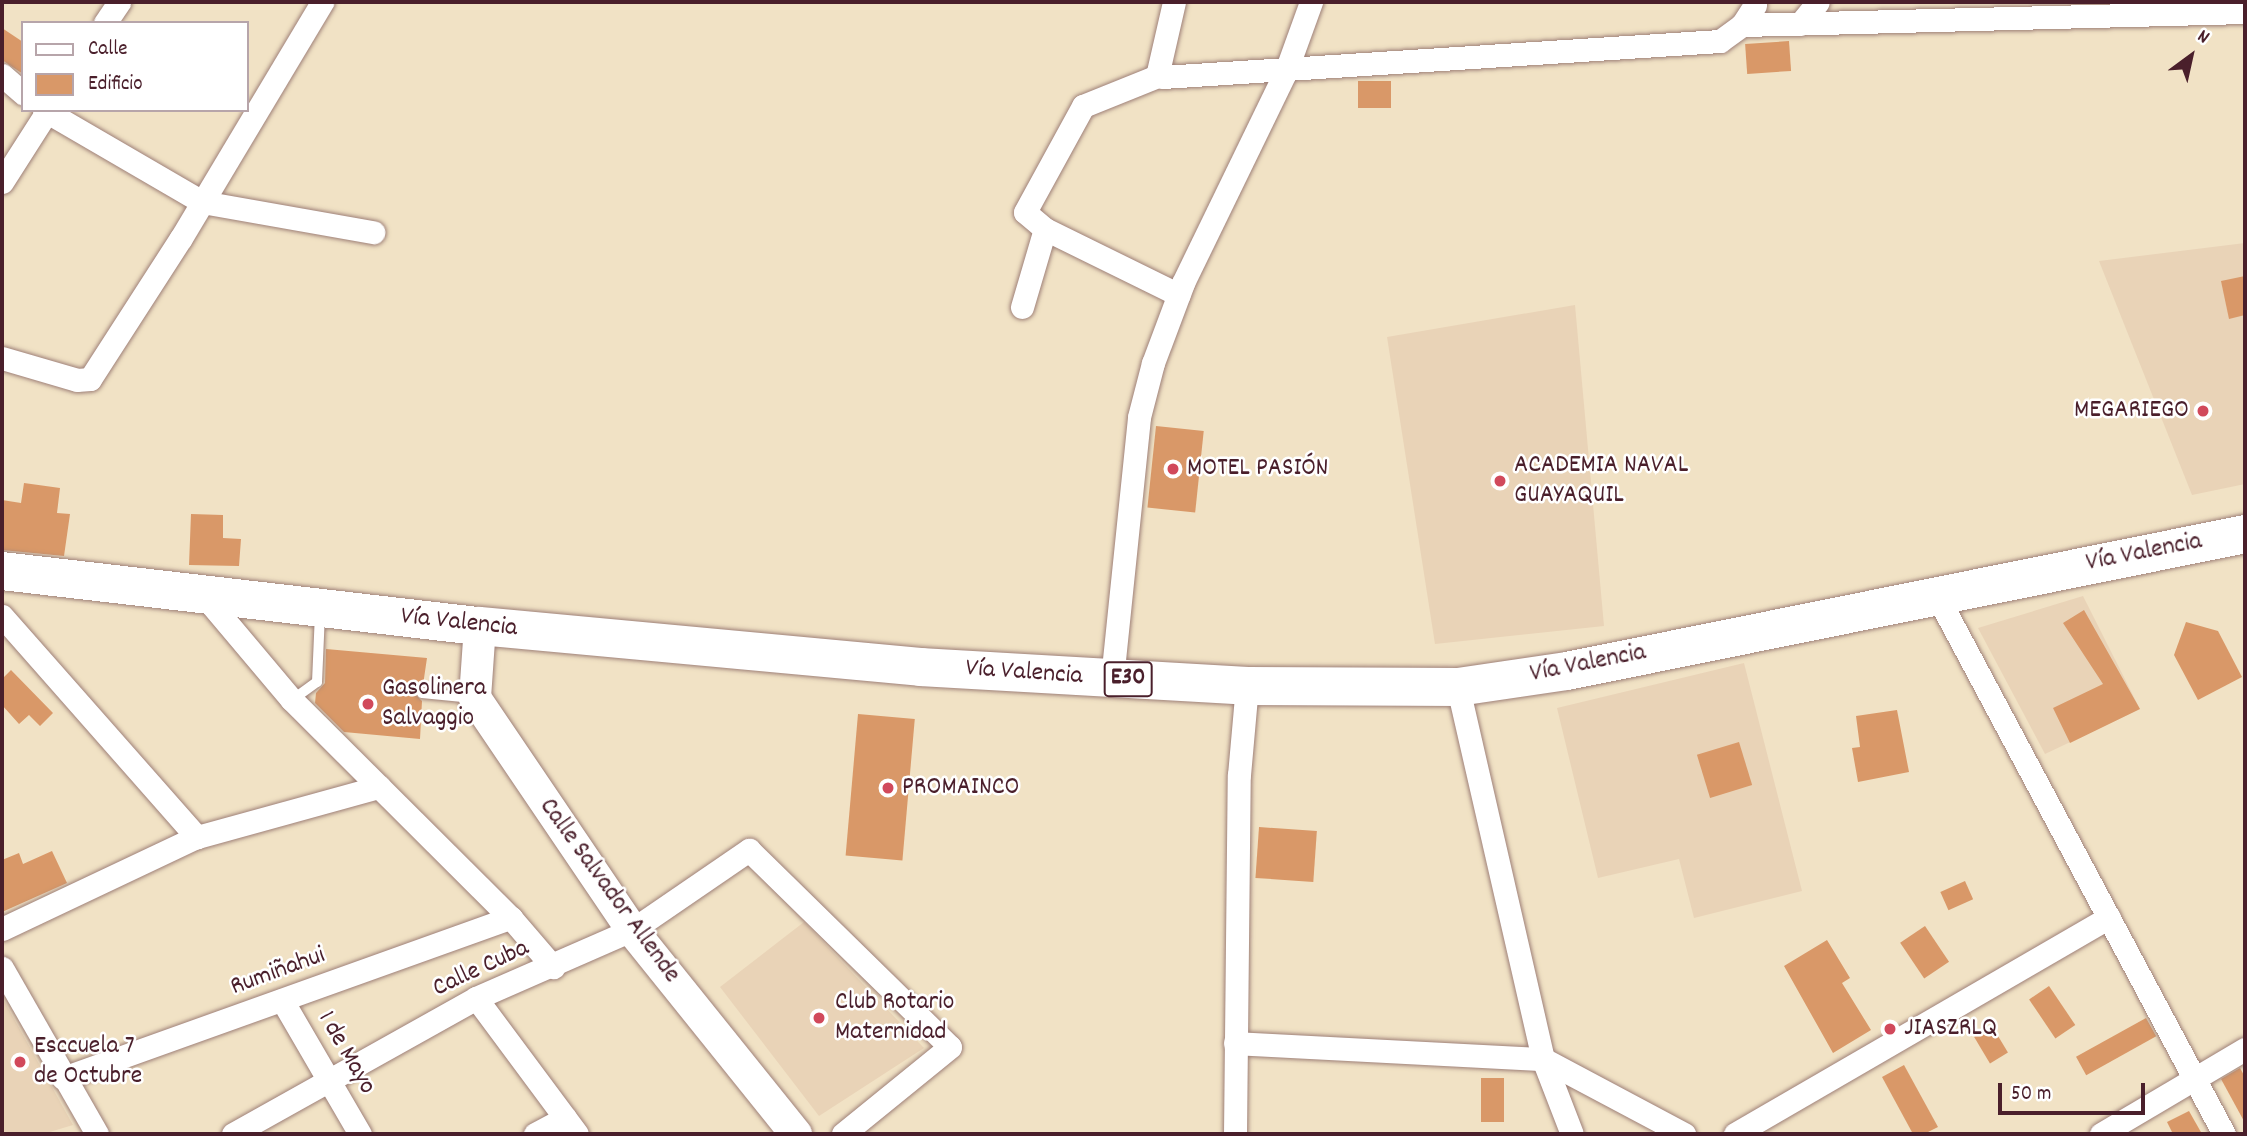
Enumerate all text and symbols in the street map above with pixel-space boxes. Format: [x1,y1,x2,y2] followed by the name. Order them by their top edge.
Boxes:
[21,21,248,112] legend
[2156,21,2226,91] north arrow
[2191,24,2214,52] text: N
[88,35,127,65] text: Calle
[88,70,143,100] text: Edificio
[2074,395,2189,427] place label: MEGARIEGO
[2195,403,2211,419] marker: MEGARIEGO
[1514,450,1688,512] place label: ACADEMIA NAVAL GUAYAQUIL
[1187,453,1328,485] place label: MOTEL PASIÓN
[1165,461,1181,477] marker: MOTEL PASIÓN
[1492,473,1508,489] marker: ACADEMIA NAVAL GUAYAQUIL
[2084,527,2204,579] street label: Vía Valencia
[399,601,519,645] street label: Vía Valencia
[1528,638,1648,690] street label: Vía Valencia
[964,653,1084,693] street label: Vía Valencia
[1104,658,1152,700] road number: E30
[382,673,486,734] place label: Gasolinera Salvaggio
[360,696,376,712] marker: Gasolinera Salvaggio
[902,772,1019,804] place label: PROMAINCO
[880,780,896,796] marker: PROMAINCO
[532,793,686,989] street label: Calle Salvador Allende
[428,933,534,1005] street label: Calle Cuba
[226,940,330,1004] street label: Rumiñahui
[835,987,954,1048] place label: Club Rotario Maternidad
[310,1006,382,1100] street label: 1 de Mayo
[809,1008,829,1028] marker: Club Rotario Maternidad
[1904,1013,1997,1045] place label: JIASZRLQ
[1882,1021,1898,1037] marker: JIASZRLQ
[34,1031,142,1092] place label: Esccuela 7 de Octubre
[12,1054,28,1070] marker: Esccuela 7 de Octubre
[2002,1070,2149,1114] scale bar
[2011,1080,2051,1110] text: 50 m

